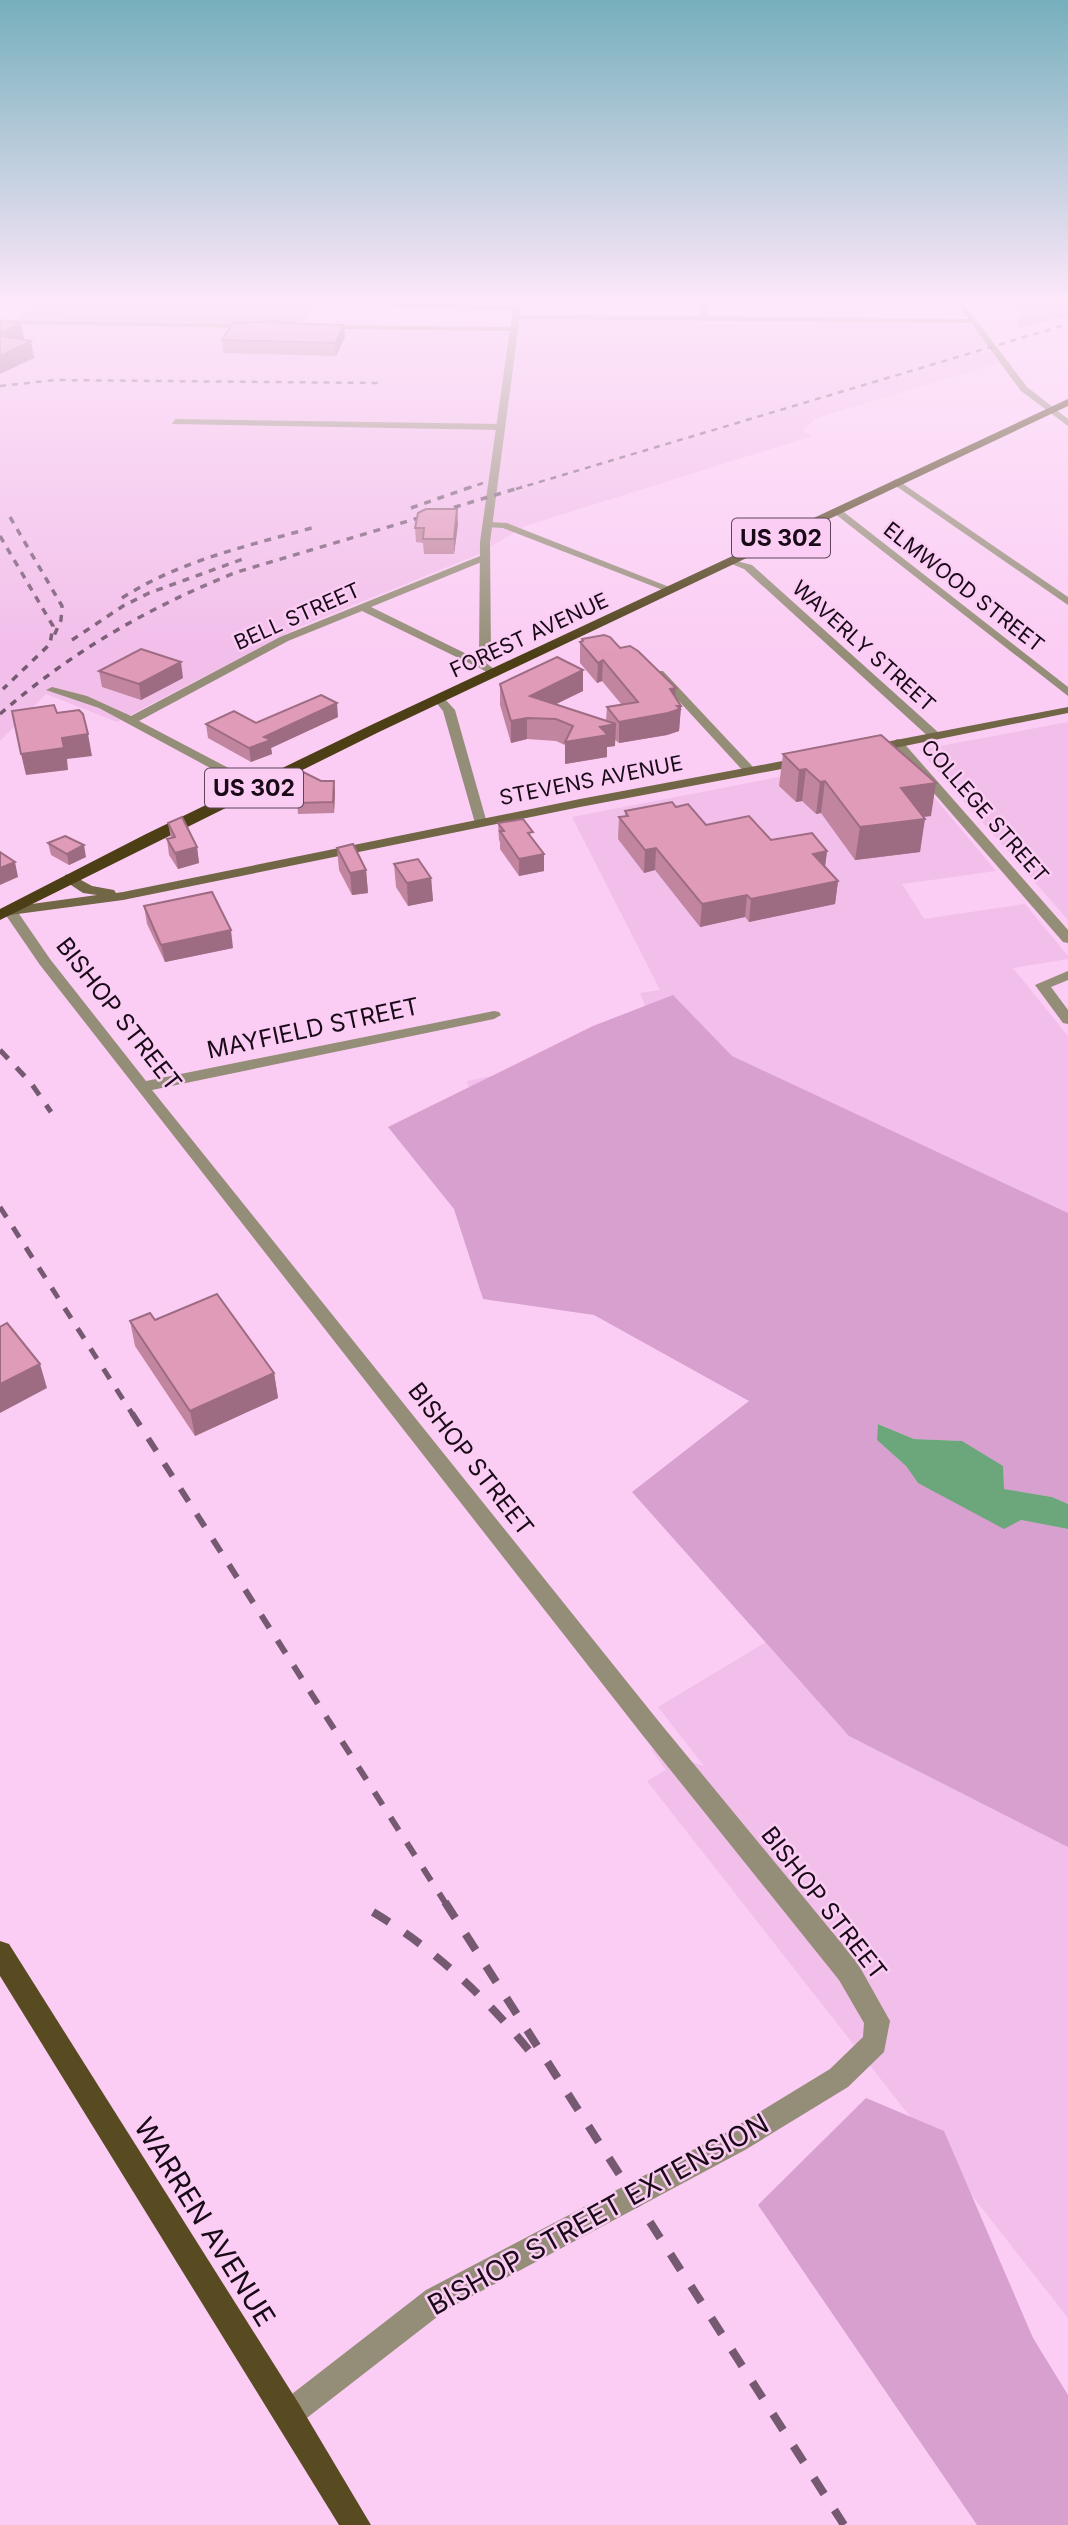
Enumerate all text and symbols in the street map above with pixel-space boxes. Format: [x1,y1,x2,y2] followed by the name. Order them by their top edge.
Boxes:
[879,517,1049,657] street label: ELMWOOD STREET
[732,518,830,558] road number: US 302
[787,575,941,717] street label: WAVERLY STREET
[230,577,364,655] street label: BELL STREET
[446,587,612,683] street label: FOREST AVENUE
[916,734,1054,888] street label: COLLEGE STREET
[497,750,685,810] street label: STEVENS AVENUE
[205,768,303,808] road number: US 302
[50,932,188,1096] street label: BISHOP STREET
[204,991,422,1065] street label: MAYFIELD STREET
[402,1377,540,1541] street label: BISHOP STREET
[755,1821,893,1985] street label: BISHOP STREET
[422,2106,774,2322] street label: BISHOP STREET EXTENSION
[127,2111,283,2333] street label: WARREN AVENUE

